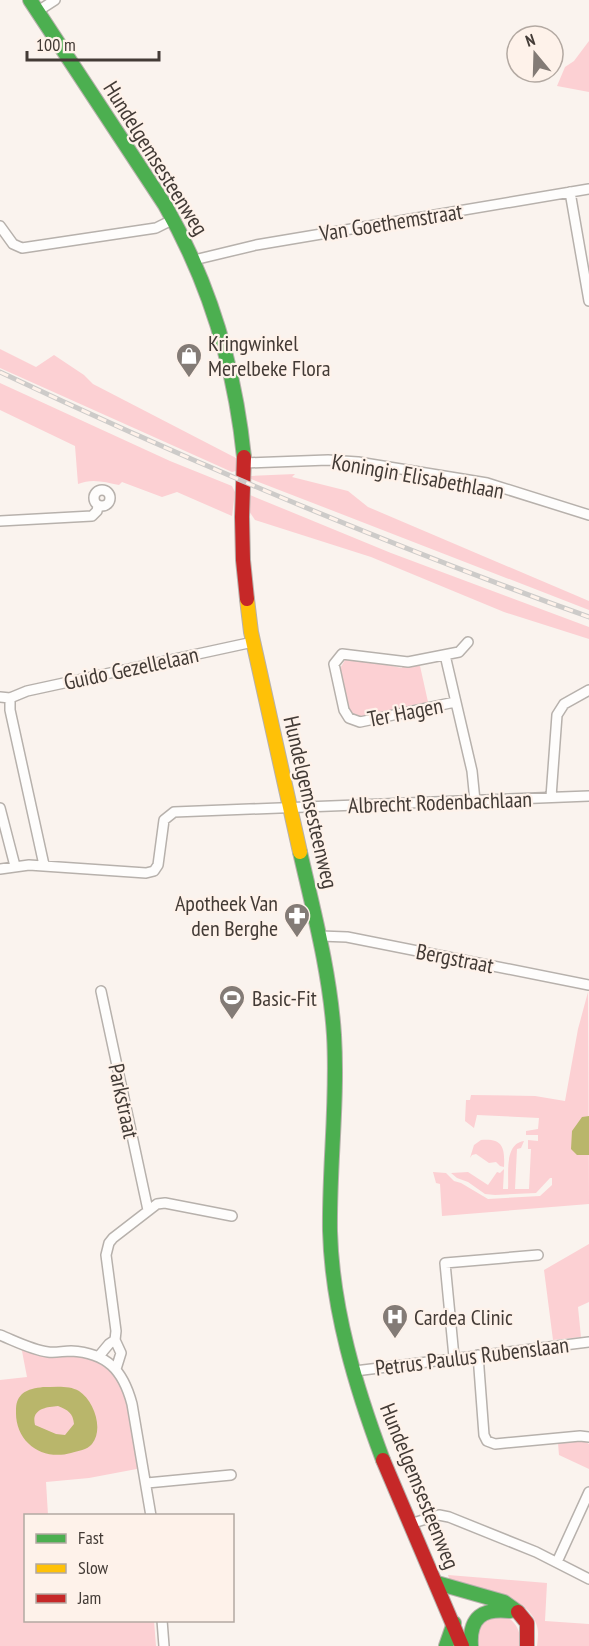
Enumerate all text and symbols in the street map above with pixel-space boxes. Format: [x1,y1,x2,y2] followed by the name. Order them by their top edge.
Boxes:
[27,24,159,62] scale bar
[505,24,565,84] north arrow
[523,29,537,51] text: N
[36,33,76,56] text: 100 m
[97,76,215,240] street label: Hundelgemsesteenweg
[317,197,464,247] street label: Van Goethemstraat
[208,329,331,382] place label: Kringwinkel Merelbeke Flora
[174,341,204,379] shop icon: Kringwinkel Merelbeke Flora
[330,447,506,505] street label: Koningin Elisabethlaan
[61,640,201,696] street label: Guido Gezellelaan
[365,691,445,733] street label: Ter Hagen
[278,713,344,891] street label: Hundelgemsesteenweg
[348,785,532,819] street label: Albrecht Rodenbachlaan
[175,889,278,942] place label: Apotheek Van den Berghe
[282,901,312,939] pharmacy icon: Apotheek Van den Berghe
[414,937,496,979] street label: Bergstraat
[217,983,247,1021] sports icon: Basic-Fit
[252,984,317,1012] place label: Basic-Fit
[102,1061,146,1141] street label: Parkstraat
[380,1302,410,1340] hospital icon: Cardea Clinic
[414,1303,513,1331] place label: Cardea Clinic
[374,1330,570,1382] street label: Petrus Paulus Rubenslaan
[374,1399,466,1573] street label: Hundelgemsesteenweg
[24,1514,234,1622] legend
[78,1526,104,1549] text: Fast
[78,1556,109,1579] text: Slow
[77,1586,101,1609] text: Jam

